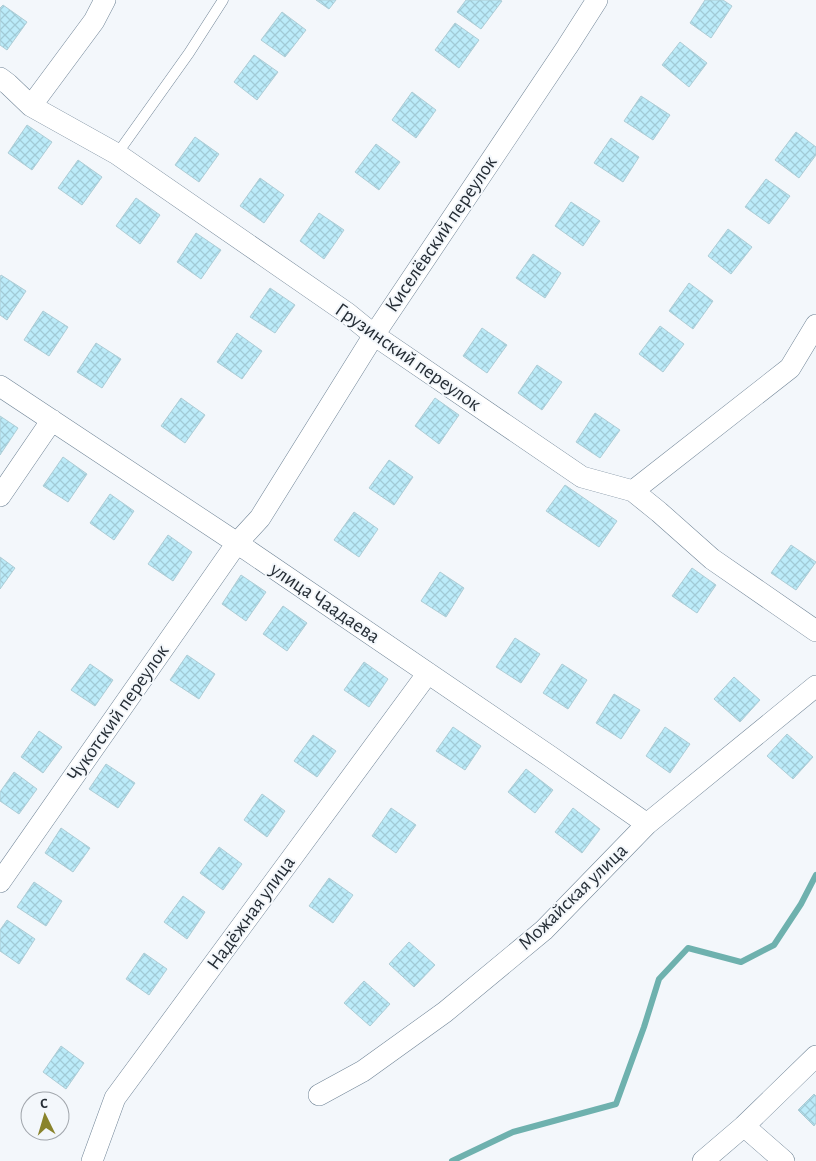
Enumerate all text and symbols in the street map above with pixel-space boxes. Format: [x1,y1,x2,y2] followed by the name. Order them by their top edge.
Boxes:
[381,152,501,316] street label: Киселёвский переулок
[332,299,484,415] street label: Грузинский переулок
[266,559,383,647] street label: улица Чаадаева
[63,641,173,785] street label: Чукотский переулок
[515,840,631,954] street label: Можайская улица
[203,853,299,973] street label: Надёжная улица
[20,1091,70,1141] north arrow
[39,1097,49,1111] text: С

